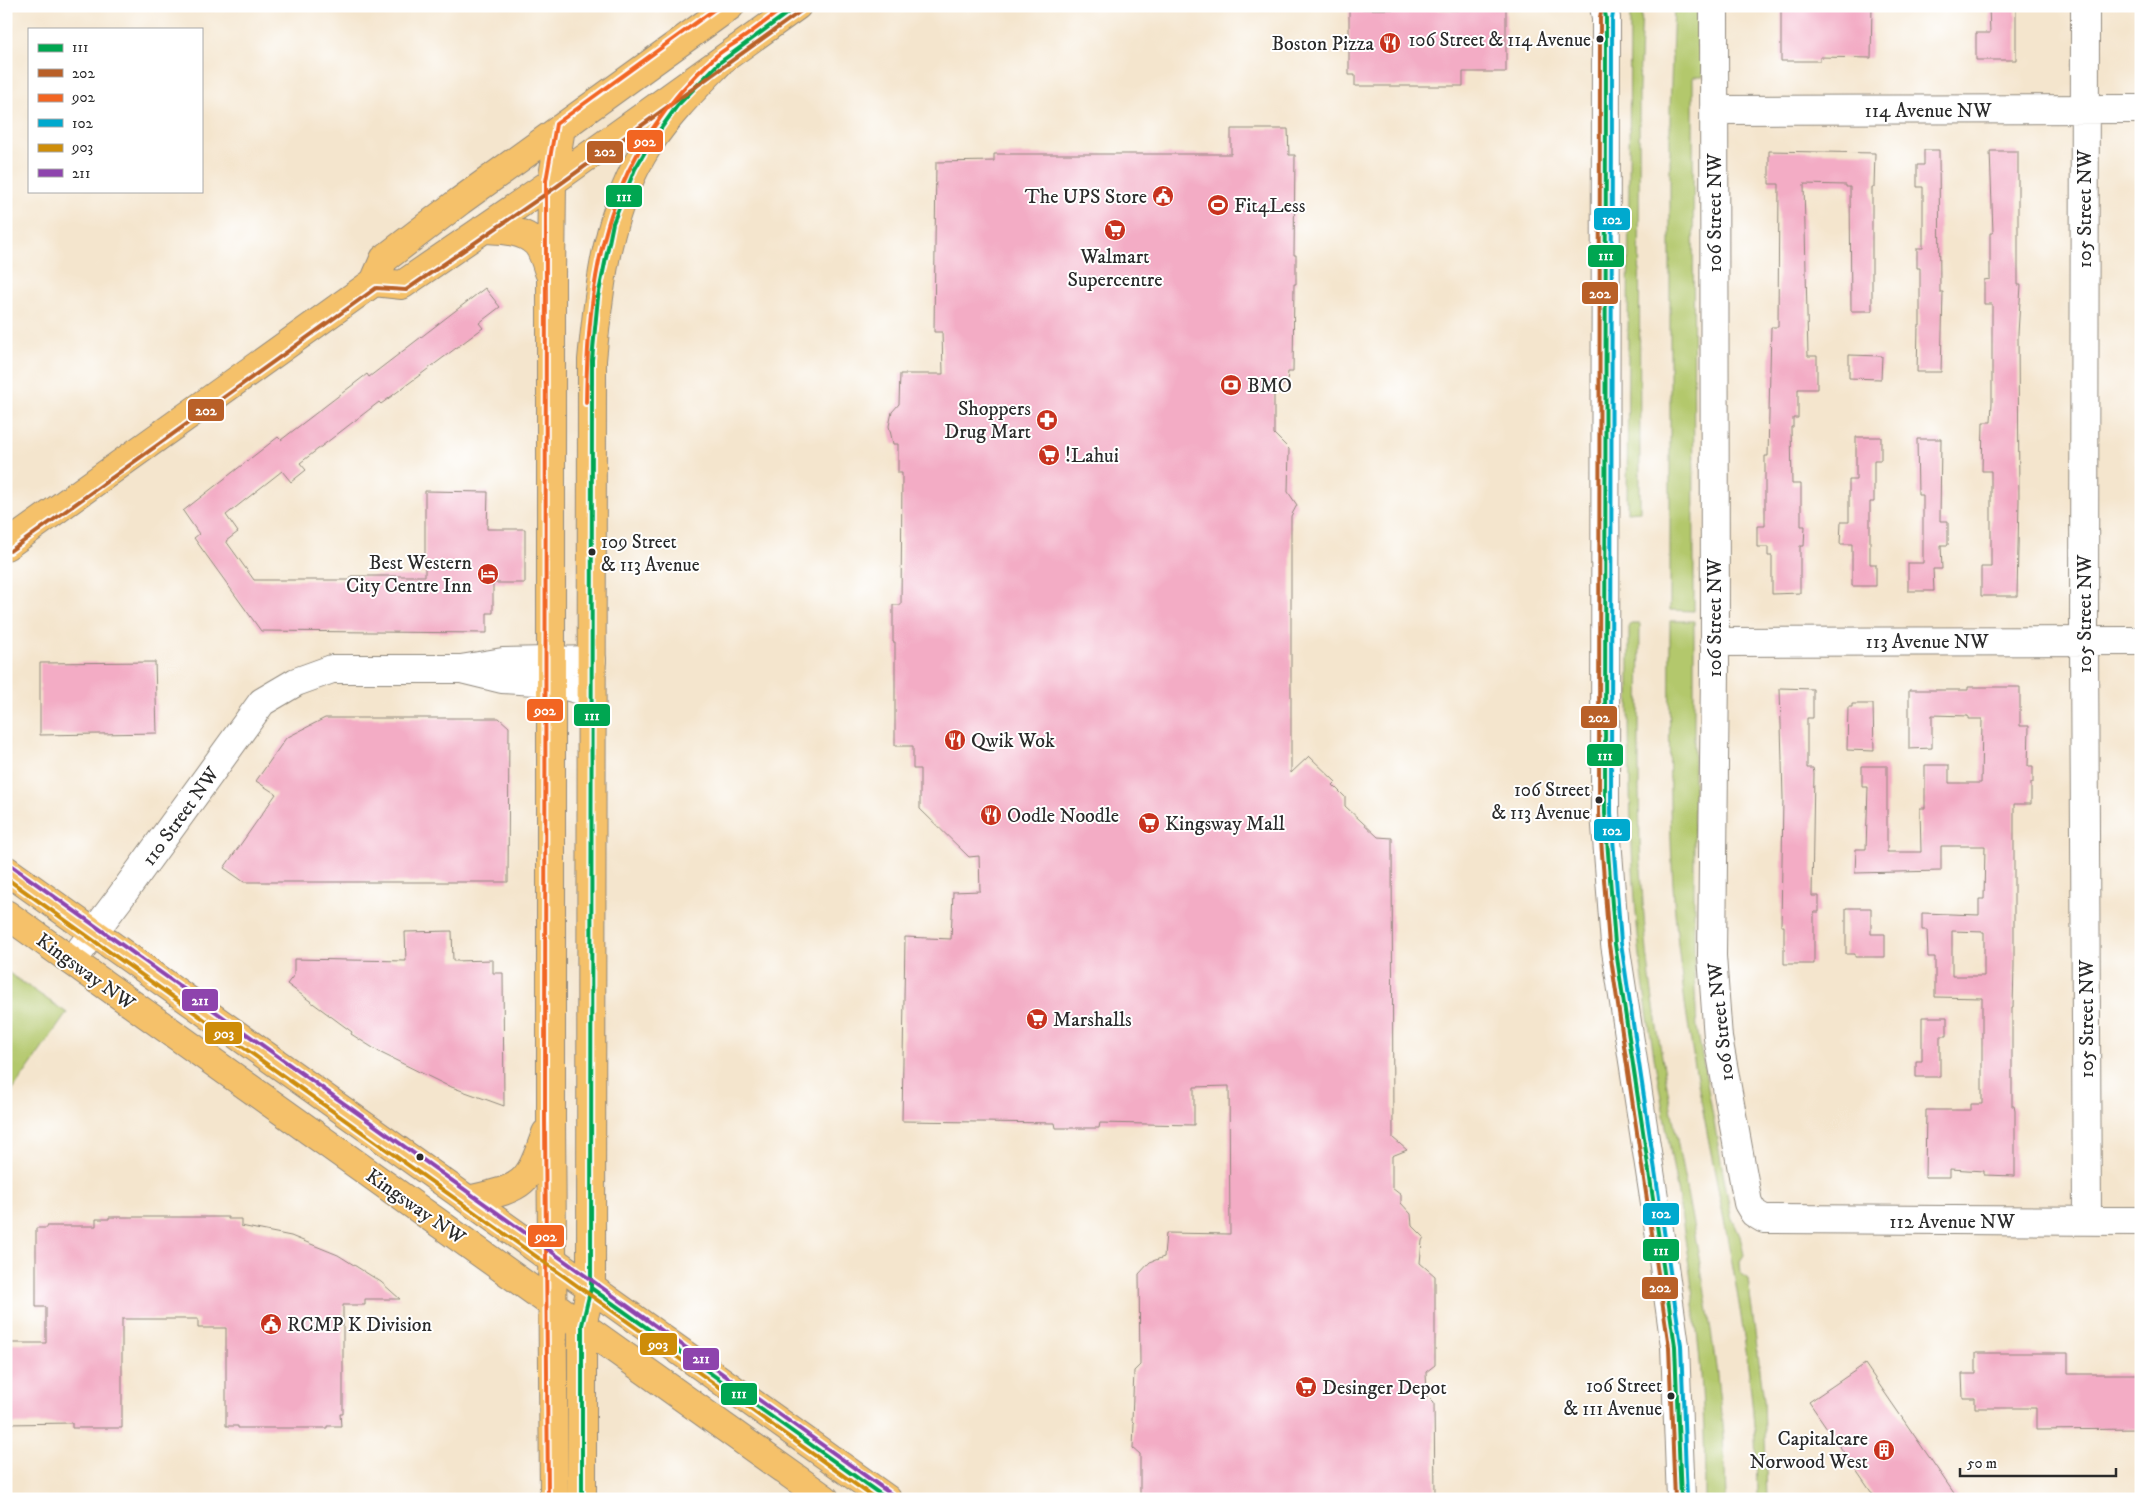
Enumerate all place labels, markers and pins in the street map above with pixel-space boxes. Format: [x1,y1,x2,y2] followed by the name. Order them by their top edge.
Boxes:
[1408,29,1591,52] place label: 106 Street & 114 Avenue
[1378,31,1402,55] restaurant icon: Boston Pizza
[1271,32,1374,57] place label: Boston Pizza
[1595,34,1605,44] marker: 106 Street & 114 Avenue
[1151,184,1175,208] public building icon: The UPS Store
[1025,185,1147,210] place label: The UPS Store
[1206,193,1230,217] sports icon: Fit4Less
[1234,194,1306,219] place label: Fit4Less
[1103,218,1127,242] supermarket icon: Walmart Supercentre
[1067,245,1163,293] place label: Walmart Supercentre
[1219,373,1243,397] bank icon: BMO
[1247,374,1292,399] place label: BMO
[944,397,1031,445] place label: Shoppers Drug Mart
[1035,408,1059,432] pharmacy icon: Shoppers Drug Mart
[1037,443,1061,467] supermarket icon: !Lahui
[1065,444,1119,469] place label: !Lahui
[601,531,700,577] place label: 109 Street & 113 Avenue
[587,547,597,557] marker: 109 Street & 113 Avenue
[346,551,473,599] place label: Best Western City Centre Inn
[476,562,500,586] hotel icon: Best Western City Centre Inn
[943,728,967,752] restaurant icon: Qwik Wok
[971,729,1055,754] place label: Qwik Wok
[1491,779,1590,825] place label: 106 Street & 113 Avenue
[1594,795,1604,805] marker: 106 Street & 113 Avenue
[979,803,1003,827] restaurant icon: Oodle Noodle
[1007,804,1119,829] place label: Oodle Noodle
[1137,811,1161,835] supermarket icon: Kingsway Mall
[1165,812,1285,837] place label: Kingsway Mall
[1025,1007,1049,1031] supermarket icon: Marshalls
[1053,1008,1132,1033] place label: Marshalls
[415,1152,425,1162] unlabelled marker
[259,1312,283,1336] public building icon: RCMP K Division
[287,1313,433,1338] place label: RCMP K Division
[1294,1375,1318,1399] supermarket icon: Desinger Depot
[1564,1375,1662,1421] place label: 106 Street & 111 Avenue
[1322,1376,1447,1401] place label: Desinger Depot
[1666,1391,1676,1401] marker: 106 Street & 111 Avenue
[1749,1427,1868,1475] place label: Capitalcare Norwood West
[1872,1438,1896,1462] building icon: Capitalcare Norwood West

